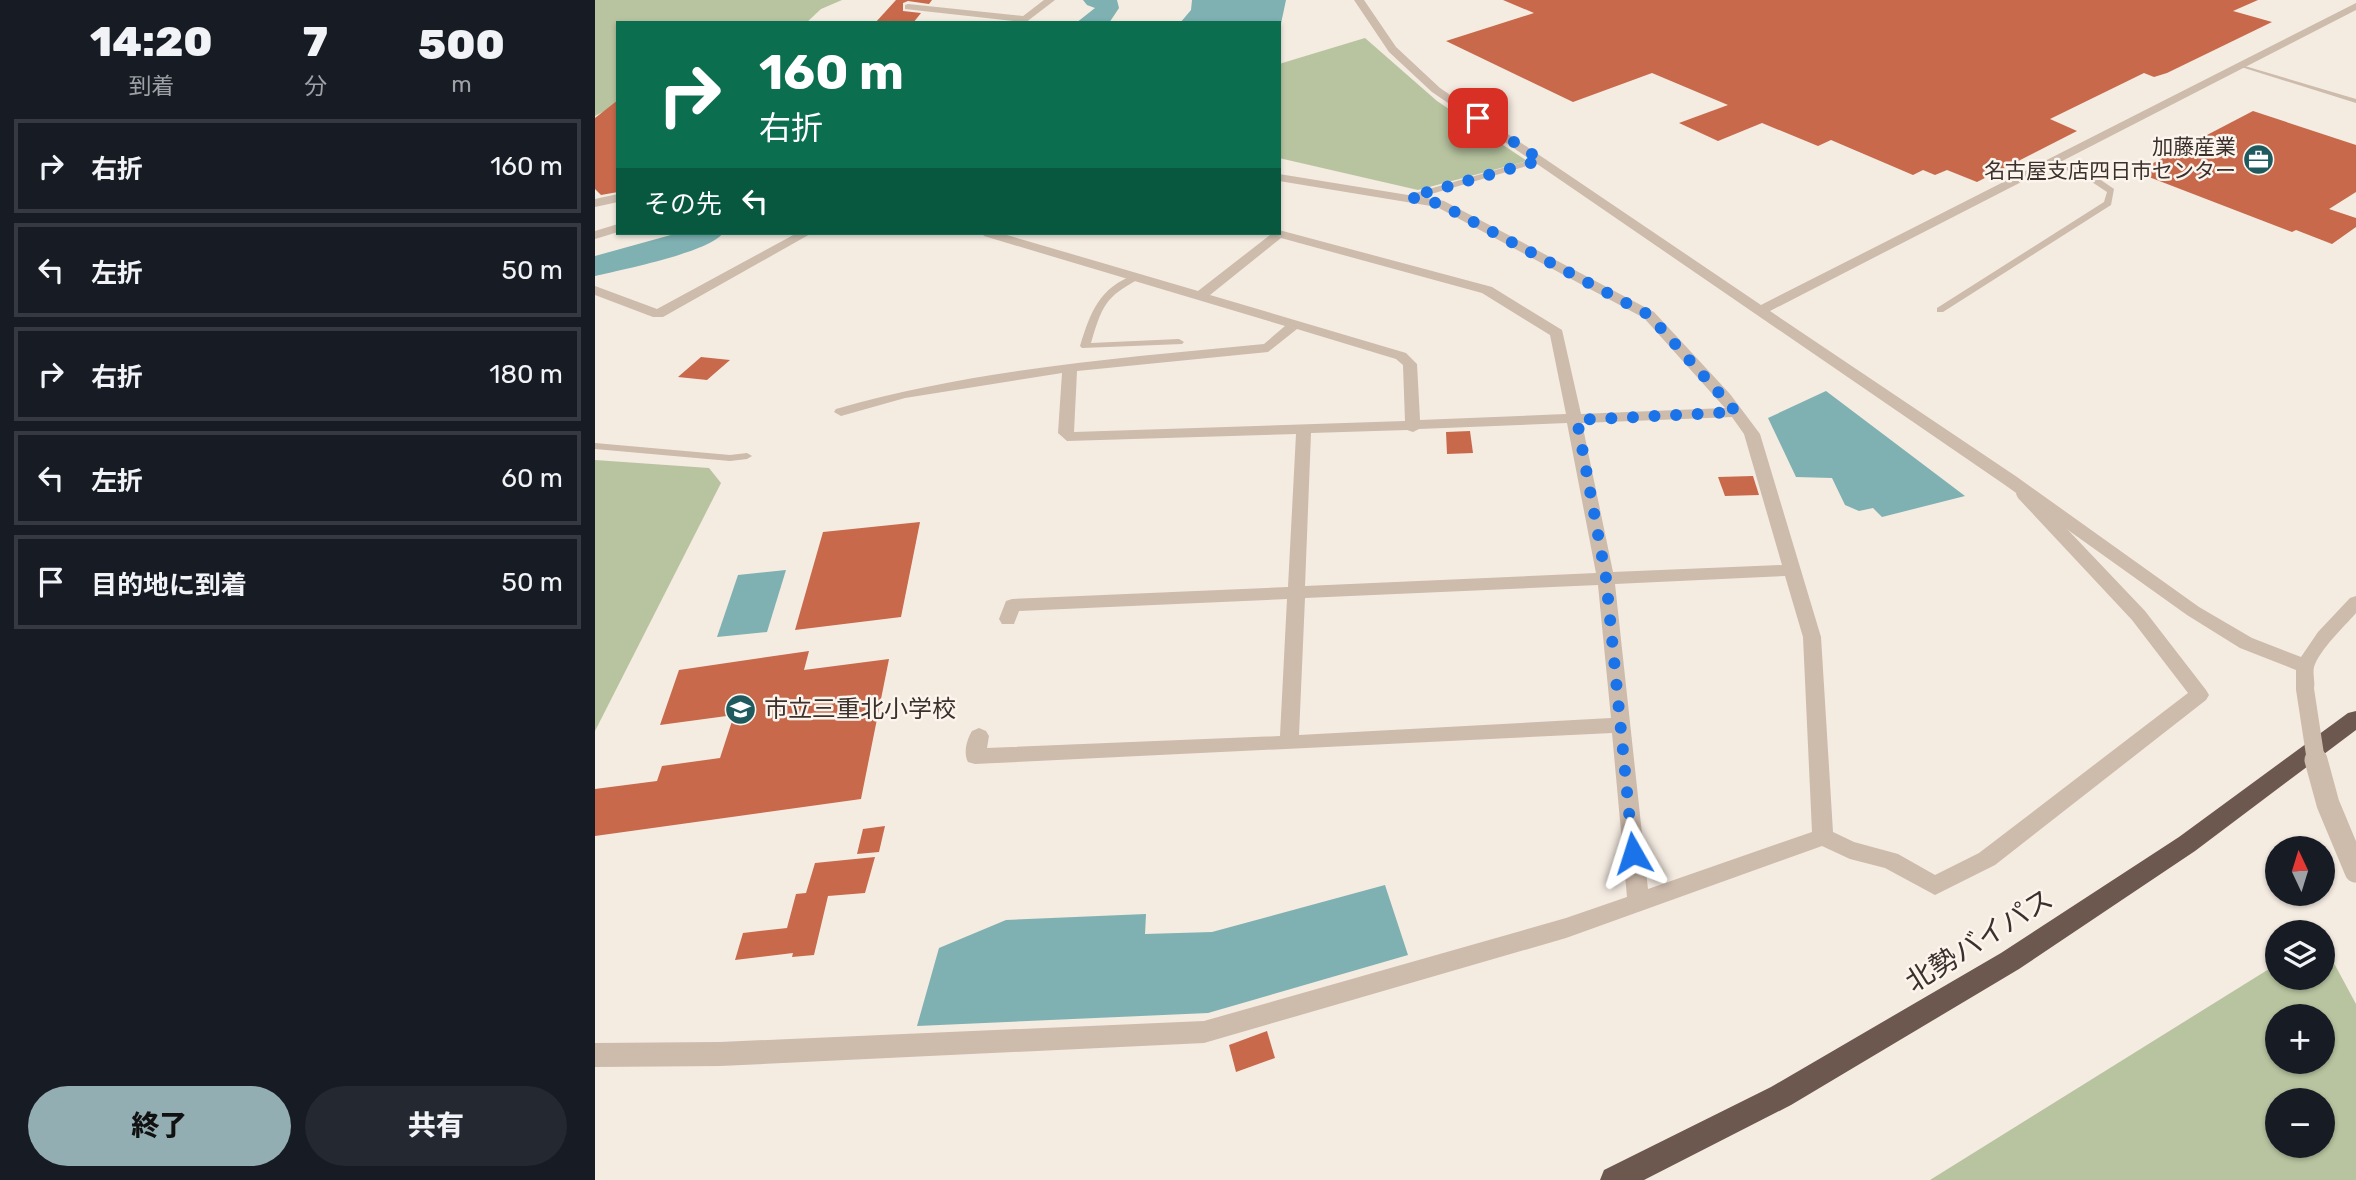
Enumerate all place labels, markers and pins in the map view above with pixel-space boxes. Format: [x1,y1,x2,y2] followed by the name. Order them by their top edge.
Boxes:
[1448,88,1508,148] pin
[1984,134,2236,183] place label: 加藤産業 名古屋支店四日市センター
[2242,142,2276,176] office icon: 加藤産業 名古屋支店四日市センター
[724,692,758,726] school or university icon: 市立三重北小学校
[764,695,956,723] place label: 市立三重北小学校

